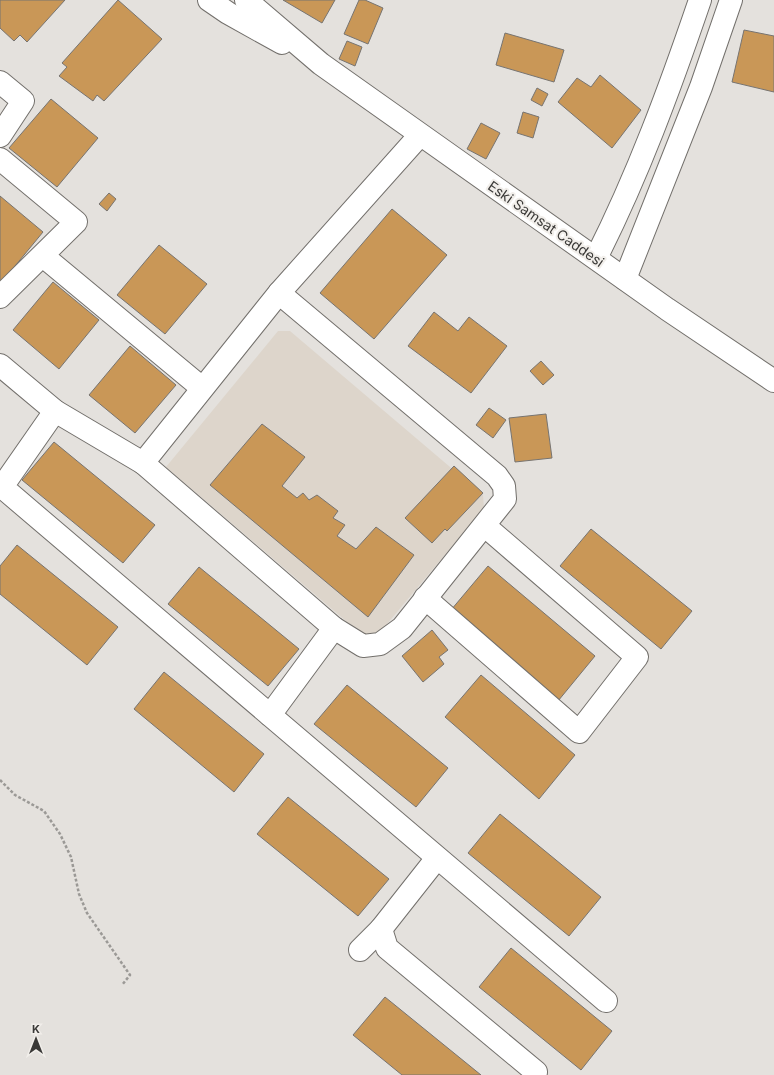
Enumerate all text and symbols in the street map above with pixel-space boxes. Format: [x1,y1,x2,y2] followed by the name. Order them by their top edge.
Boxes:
[485,177,608,270] street label: Eski Samsat Caddesi
[16,1019,56,1059] north arrow
[32,1022,40,1036] text: K

